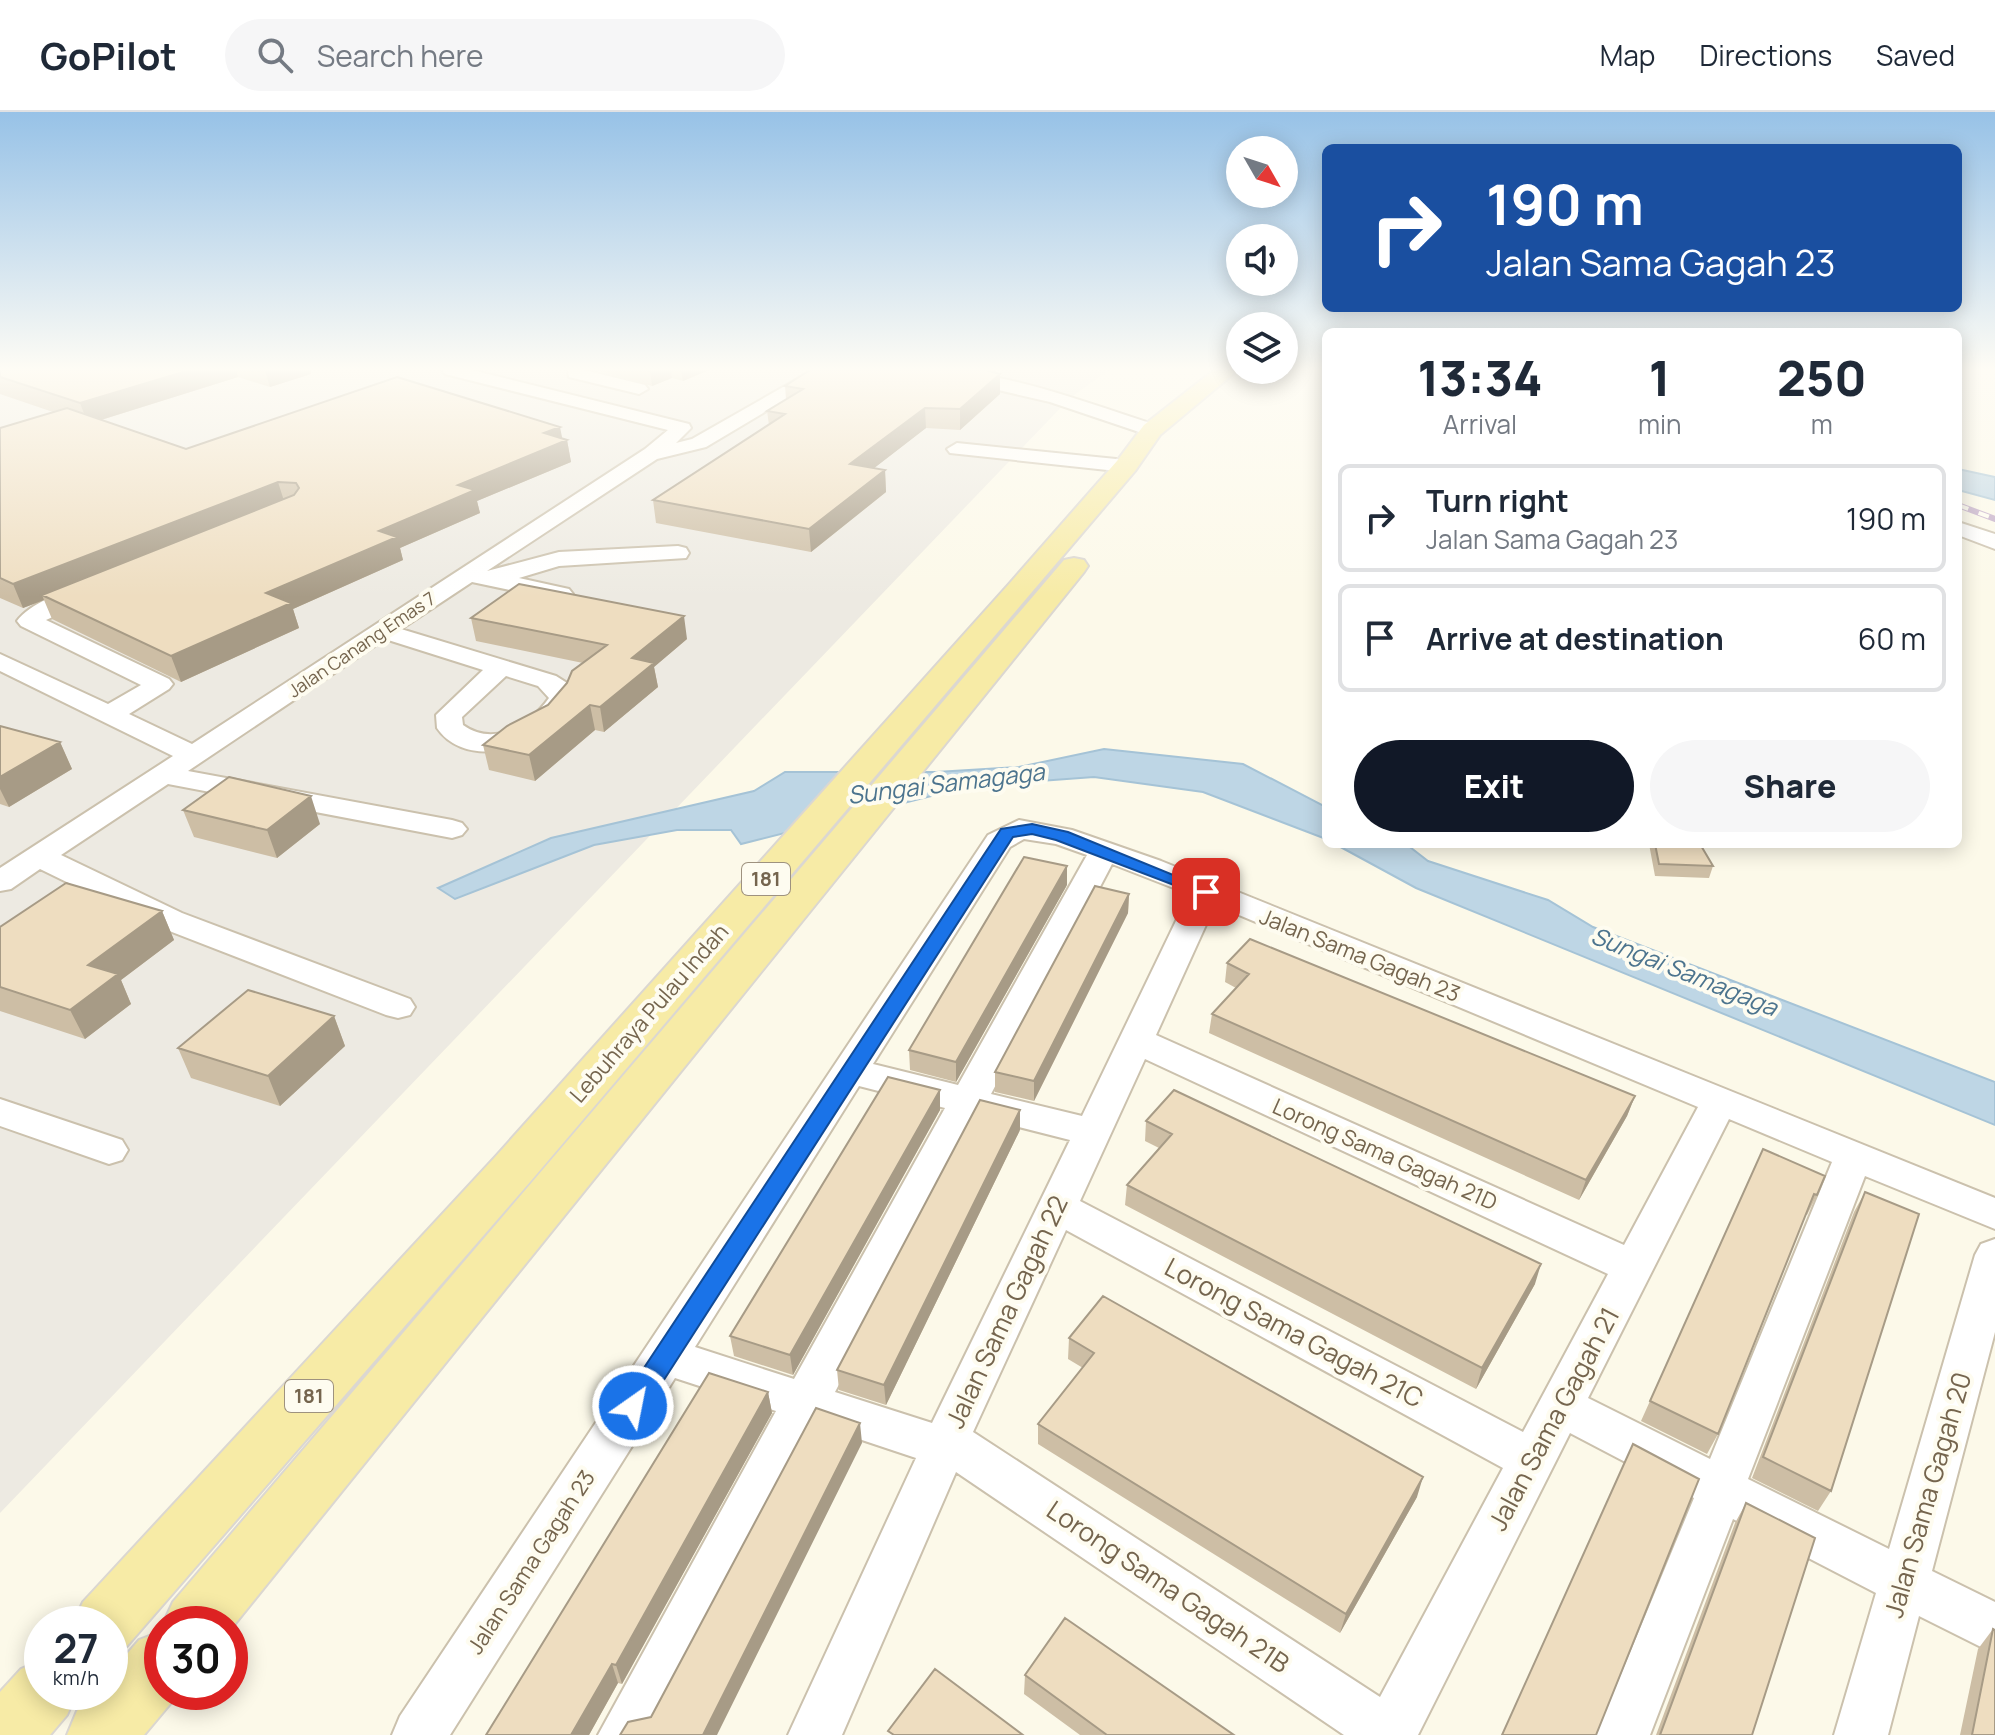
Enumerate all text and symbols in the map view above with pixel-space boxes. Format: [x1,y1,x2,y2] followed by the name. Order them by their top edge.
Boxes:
[225,19,785,91] search box
[40,29,177,81] text: GoPilot
[253,33,297,77] icon: search
[317,35,484,76] text: Search here
[1600,36,1655,74] text: Map
[1699,36,1832,74] text: Directions
[1876,36,1955,74] text: Saved
[1226,136,1298,208] north arrow
[1226,136,1298,384] map controls
[1486,165,1644,242] text: 190 m
[1354,176,1458,280] icon: right
[1226,224,1298,296] button: sound
[1486,238,1835,287] text: Jalan Sama Gagah 23
[1226,312,1298,384] button: layers
[1417,345,1543,410] text: 13:34
[1649,345,1671,410] text: 1
[1777,345,1867,410] text: 250
[1443,406,1517,442] text: Arrival
[1638,406,1682,442] text: min
[1811,406,1833,442] text: m
[1426,480,1569,521] text: Turn right
[1358,496,1402,540] icon: right
[1846,498,1926,539] text: 190 m
[1426,521,1678,557] text: Jalan Sama Gagah 23
[283,586,440,702] street label: Jalan Canang Emas 7
[1358,616,1402,660] icon: arrive
[1426,618,1724,659] text: Arrive at destination
[1858,618,1926,659] text: 60 m
[1354,740,1634,832] button: Exit
[1650,740,1930,832] button: Share
[845,754,1048,811] water label: Sungai Samagaga
[1172,858,1240,926] pin
[742,863,790,895] road number: 181
[1184,870,1228,914] icon: arrive
[1255,901,1465,1009] street label: Jalan Sama Gagah 23
[563,917,735,1109] street label: Lebuhraya Pulau Indah
[1587,918,1784,1024] water label: Sungai Samagaga
[1268,1091,1502,1217] street label: Lorong Sama Gagah 21D
[936,1189,1076,1434] street label: Jalan Sama Gagah 22
[1159,1249,1430,1416] street label: Lorong Sama Gagah 21C
[1479,1301,1627,1536] street label: Jalan Sama Gagah 21
[591,1364,675,1448] position arrow
[1875,1368,1979,1622] street label: Jalan Sama Gagah 20
[285,1380,333,1412] road number: 181
[460,1464,602,1660] street label: Jalan Sama Gagah 23
[1040,1491,1297,1681] street label: Lorong Sama Gagah 21B
[144,1606,248,1710] speed limit sign: 30
[53,1620,99,1675] text: 27
[53,1664,99,1691] text: km/h

